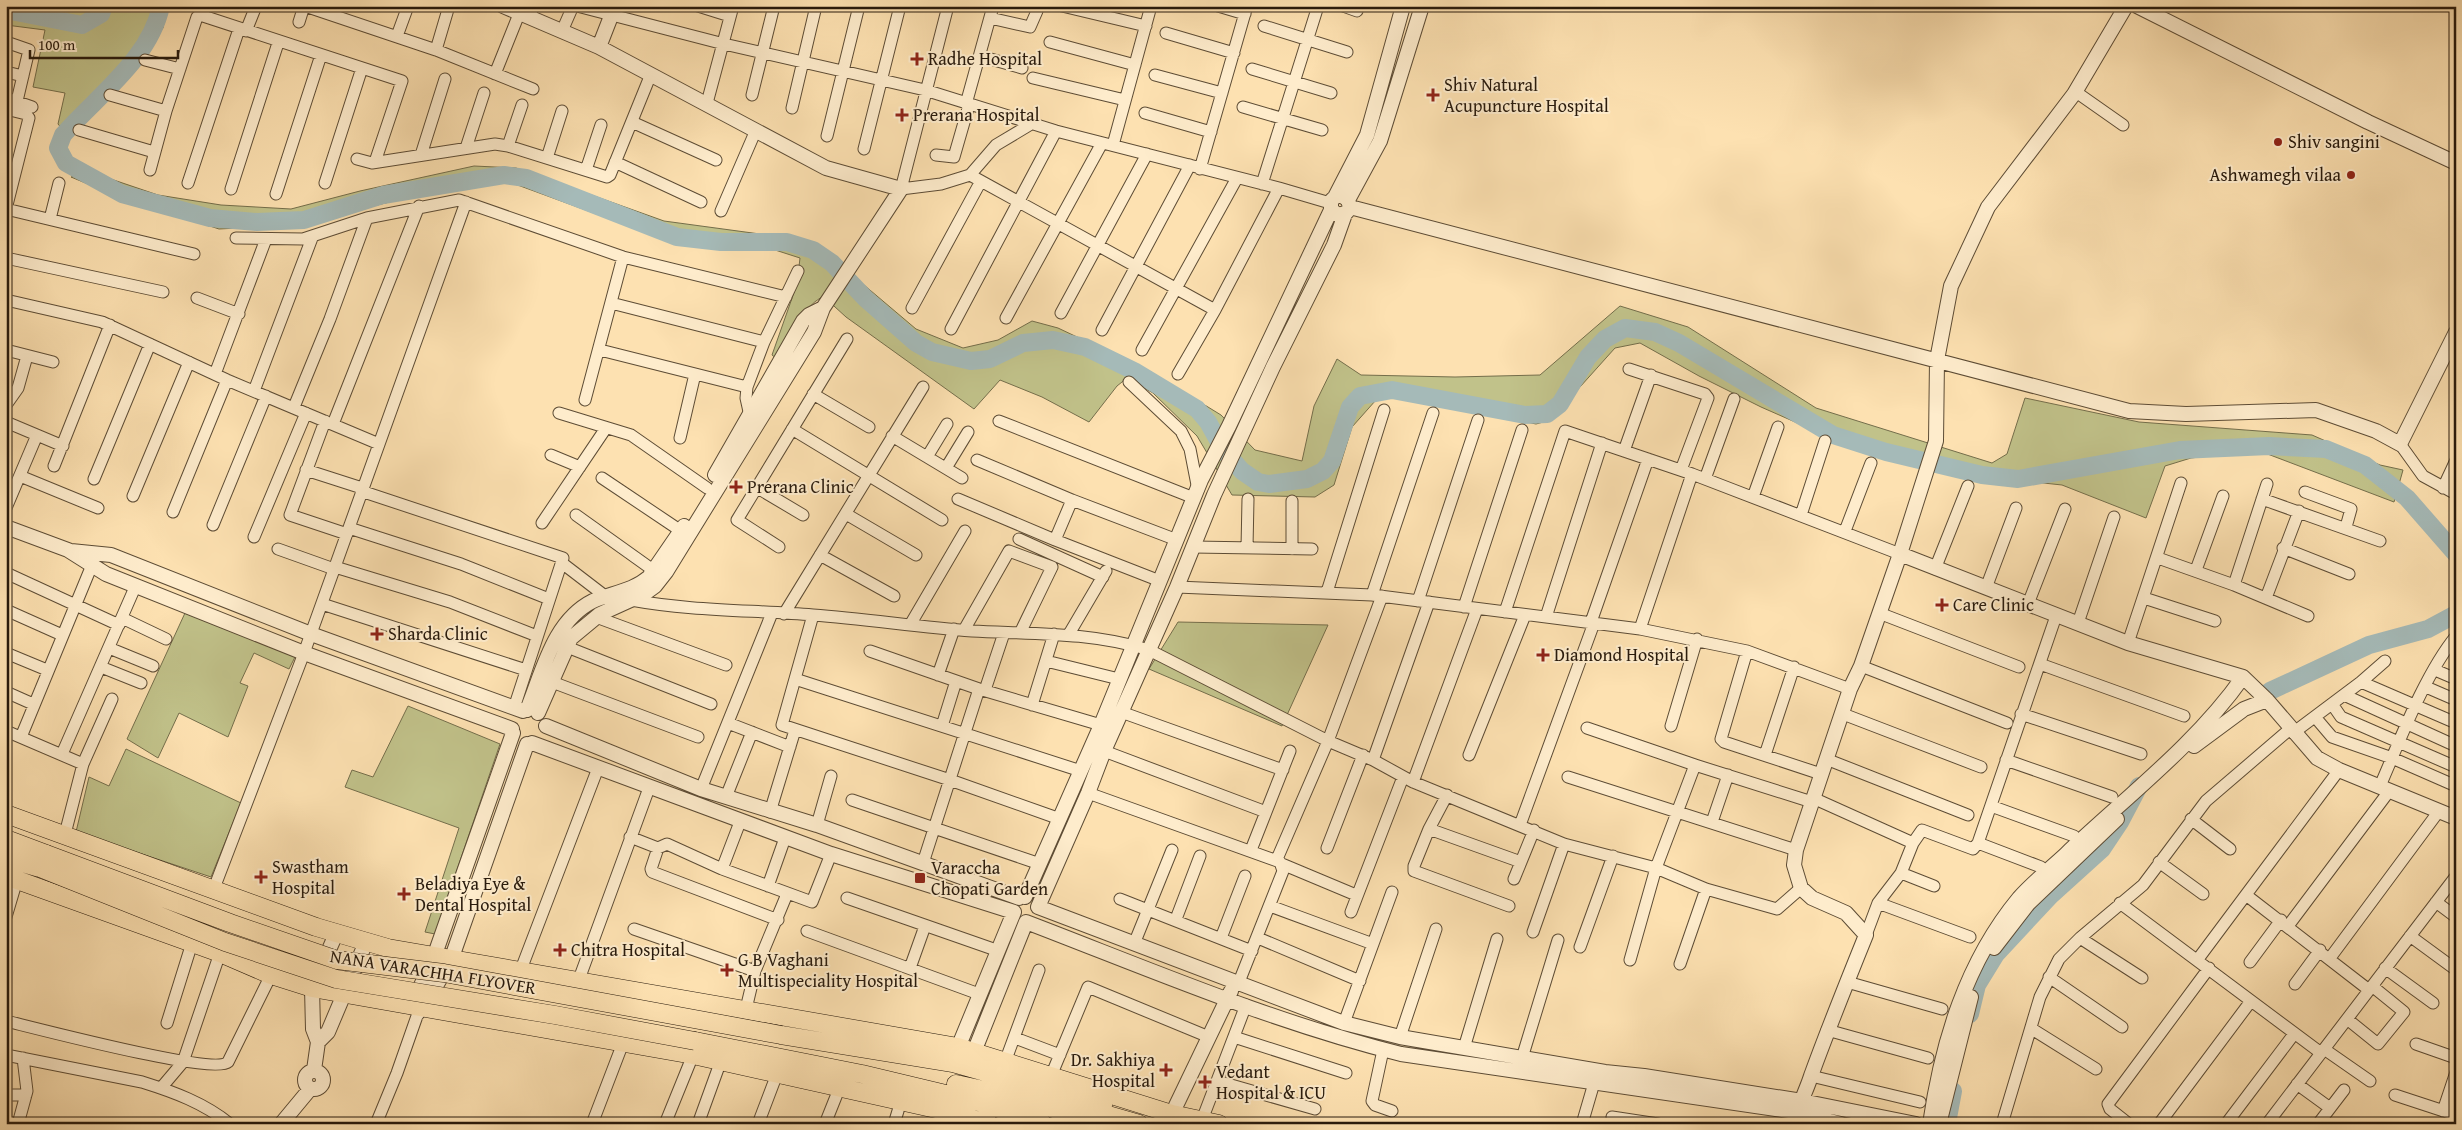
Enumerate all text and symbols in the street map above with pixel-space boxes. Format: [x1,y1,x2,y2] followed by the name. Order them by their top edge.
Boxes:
[30,28,178,60] scale bar
[38,34,76,55] text: 100 m
[928,45,1042,72] place label: Radhe Hospital
[910,52,924,66] marker: Radhe Hospital
[1444,71,1609,119] place label: Shiv Natural Acupuncture Hospital
[1426,88,1440,102] marker: Shiv Natural Acupuncture Hospital
[913,101,1040,128] place label: Prerana Hospital
[895,108,909,122] marker: Prerana Hospital
[2288,128,2380,155] place label: Shiv sangini
[2272,136,2284,148] marker: Shiv sangini
[2210,161,2341,188] place label: Ashwamegh vilaa
[2345,169,2357,181] marker: Ashwamegh vilaa
[747,473,854,500] place label: Prerana Clinic
[729,480,743,494] marker: Prerana Clinic
[1953,591,2034,618] place label: Care Clinic
[1935,598,1949,612] marker: Care Clinic
[388,620,488,647] place label: Sharda Clinic
[370,627,384,641] marker: Sharda Clinic
[1554,641,1689,668] place label: Diamond Hospital
[1536,648,1550,662] marker: Diamond Hospital
[272,853,349,901] place label: Swastham Hospital
[931,854,1048,902] place label: Varaccha Chopati Garden
[254,870,268,884] marker: Swastham Hospital
[415,870,531,918] place label: Beladiya Eye & Dental Hospital
[913,871,927,885] marker: Varaccha Chopati Garden
[397,887,411,901] marker: Beladiya Eye & Dental Hospital
[571,936,685,963] place label: Chitra Hospital
[328,942,539,1001] street label: NANA VARACHHA FLYOVER
[553,943,567,957] marker: Chitra Hospital
[738,946,918,994] place label: G B Vaghani Multispeciality Hospital
[720,963,734,977] marker: G B Vaghani Multispeciality Hospital
[1071,1046,1155,1094] place label: Dr. Sakhiya Hospital
[1216,1058,1326,1106] place label: Vedant Hospital & ICU
[1159,1063,1173,1077] marker: Dr. Sakhiya Hospital
[1198,1075,1212,1089] marker: Vedant Hospital & ICU

